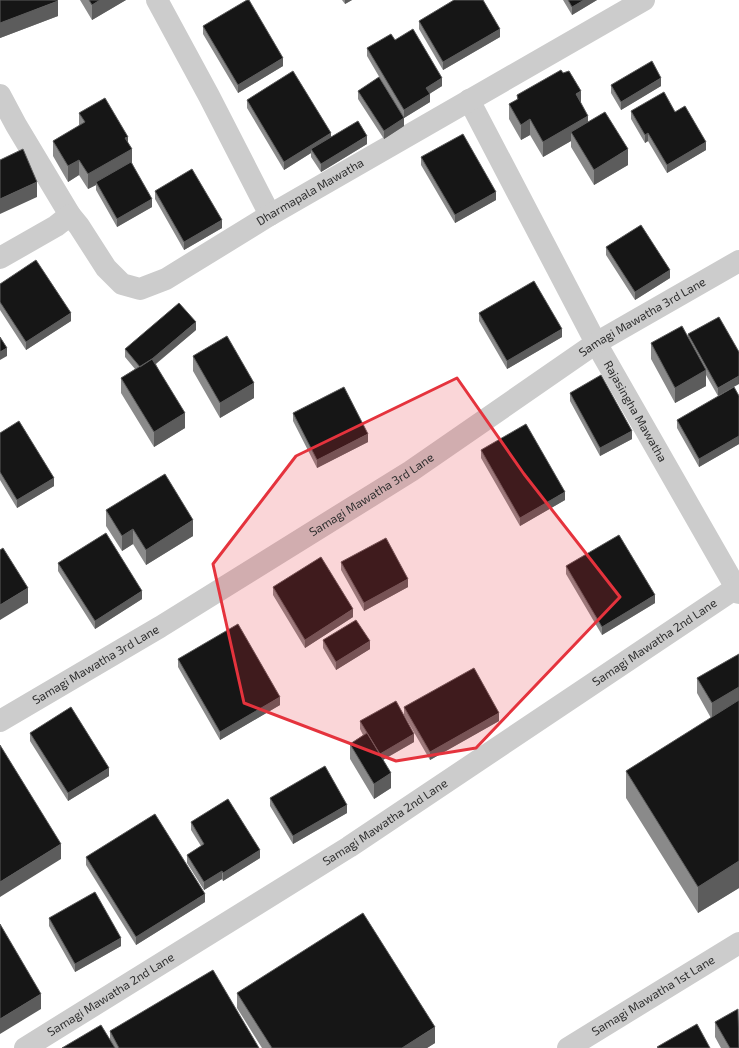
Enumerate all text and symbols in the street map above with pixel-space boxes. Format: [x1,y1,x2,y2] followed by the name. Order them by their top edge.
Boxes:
[253,155,366,228] street label: Dharmapala Mawatha
[576,274,708,359] street label: Samagi Mawatha 3rd Lane
[602,358,670,464] street label: Rajasingha Mawatha
[306,450,436,539] street label: Samagi Mawatha 3rd Lane
[589,595,719,688] street label: Samagi Mawatha 2nd Lane
[29,621,161,707] street label: Samagi Mawatha 3rd Lane
[320,775,450,868] street label: Samagi Mawatha 2nd Lane
[44,949,176,1039] street label: Samagi Mawatha 2nd Lane
[589,952,717,1038] street label: Samagi Mawatha 1st Lane

